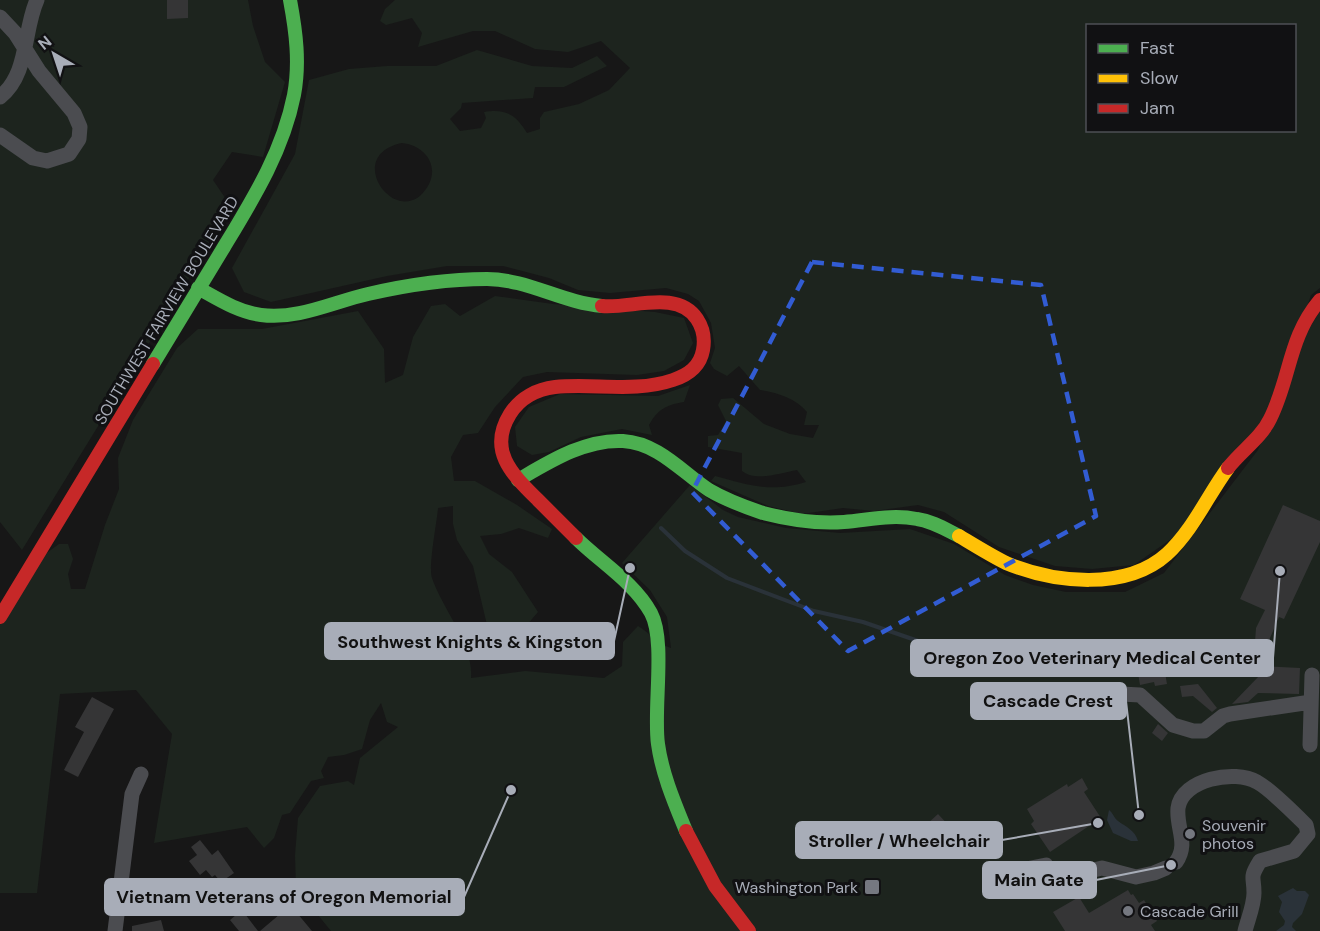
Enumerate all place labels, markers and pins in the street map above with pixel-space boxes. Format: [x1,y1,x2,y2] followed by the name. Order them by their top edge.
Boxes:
[325,623,614,659] callout: Southwest Knights & Kingston
[911,640,1273,676] callout: Oregon Zoo Veterinary Medical Center
[971,683,1126,719] callout: Cascade Crest
[1202,815,1266,854] place label: Souvenir photos
[796,822,1002,858] callout: Stroller / Wheelchair
[1183,827,1197,841] marker: Souvenir photos
[983,862,1096,898] callout: Main Gate
[735,877,858,898] place label: Washington Park
[863,878,881,896] marker: Washington Park
[105,879,464,915] callout: Vietnam Veterans of Oregon Memorial
[1140,901,1238,922] place label: Cascade Grill
[1121,904,1135,918] marker: Cascade Grill

